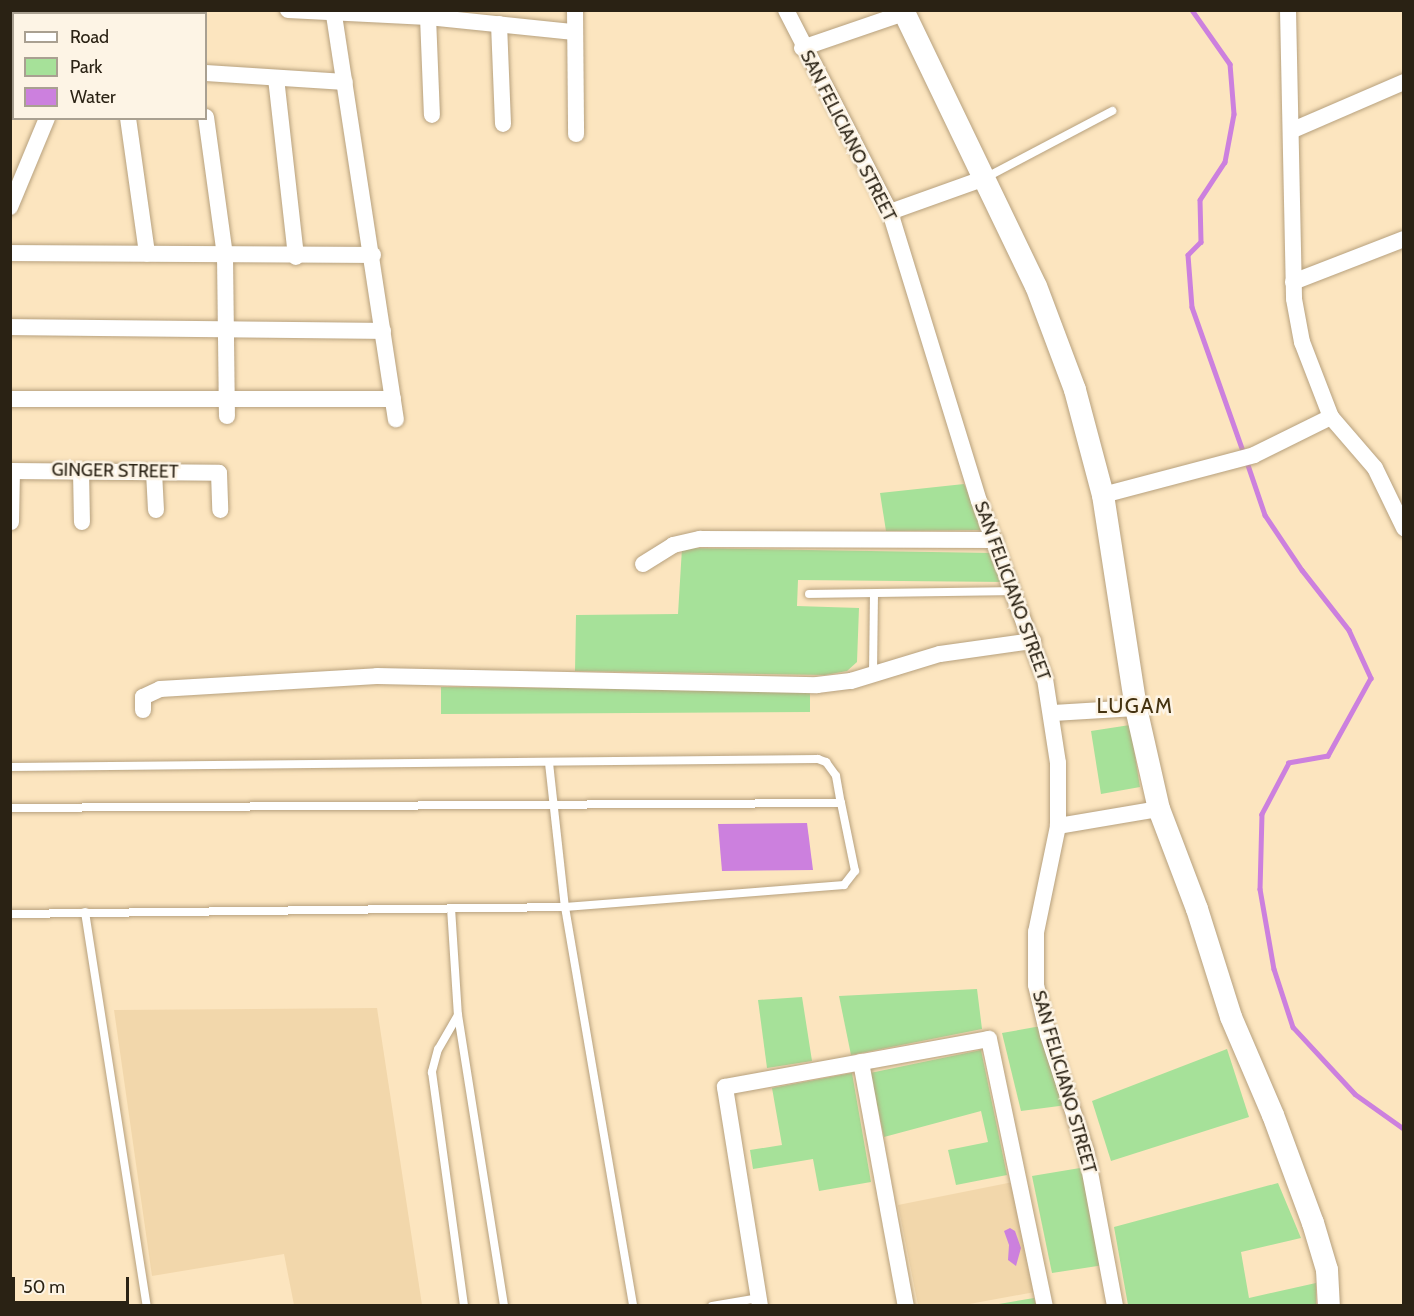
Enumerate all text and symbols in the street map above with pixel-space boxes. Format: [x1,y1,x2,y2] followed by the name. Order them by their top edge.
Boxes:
[12,12,207,120] legend
[70,26,109,48] text: Road
[795,47,901,225] street label: SAN FELICIANO STREET
[70,56,102,78] text: Park
[70,86,116,108] text: Water
[51,459,179,483] street label: GINGER STREET
[970,498,1054,684] street label: SAN FELICIANO STREET
[1097,693,1173,719] district label: LUGAM
[1028,988,1100,1176] street label: SAN FELICIANO STREET
[15,1265,132,1303] scale bar
[23,1276,65,1298] text: 50 m

